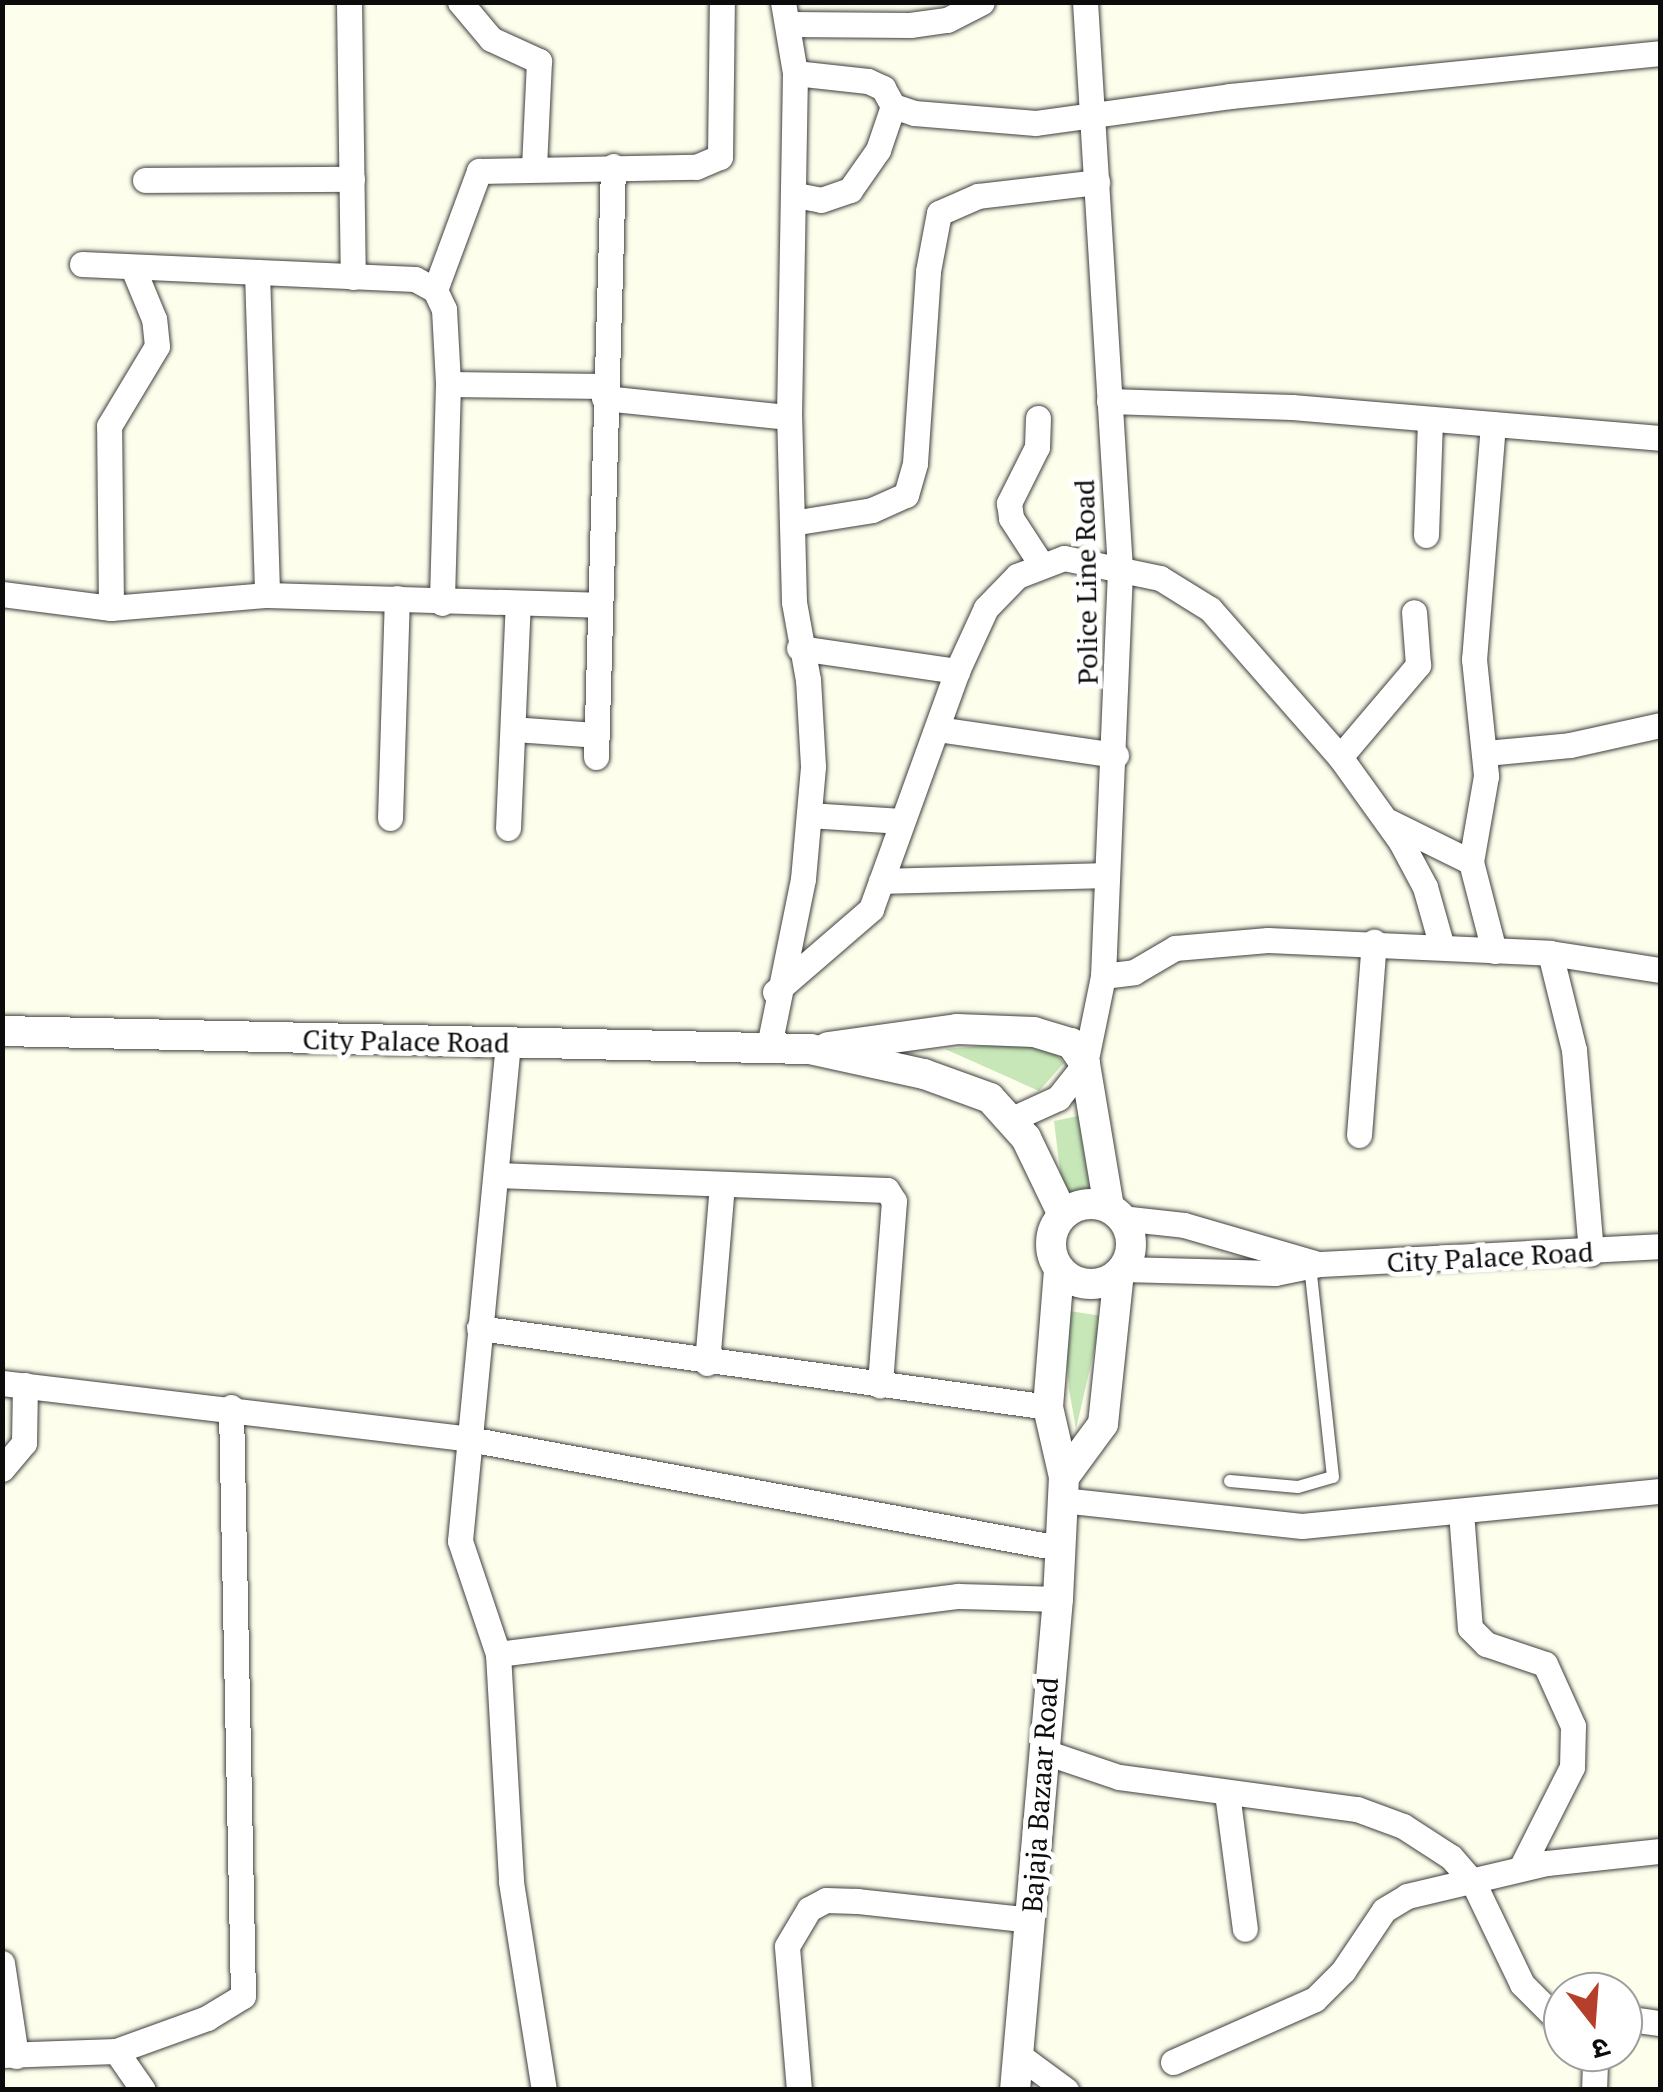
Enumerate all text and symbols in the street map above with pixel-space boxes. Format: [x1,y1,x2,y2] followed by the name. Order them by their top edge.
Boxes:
[1067,479,1105,685] street label: Police Line Road
[302,1022,510,1060] street label: City Palace Road
[1386,1235,1594,1279] street label: City Palace Road
[1015,1676,1065,1914] street label: Bajaja Bazaar Road
[1543,1972,1643,2072] north arrow
[1588,2029,1615,2069] text: उ

